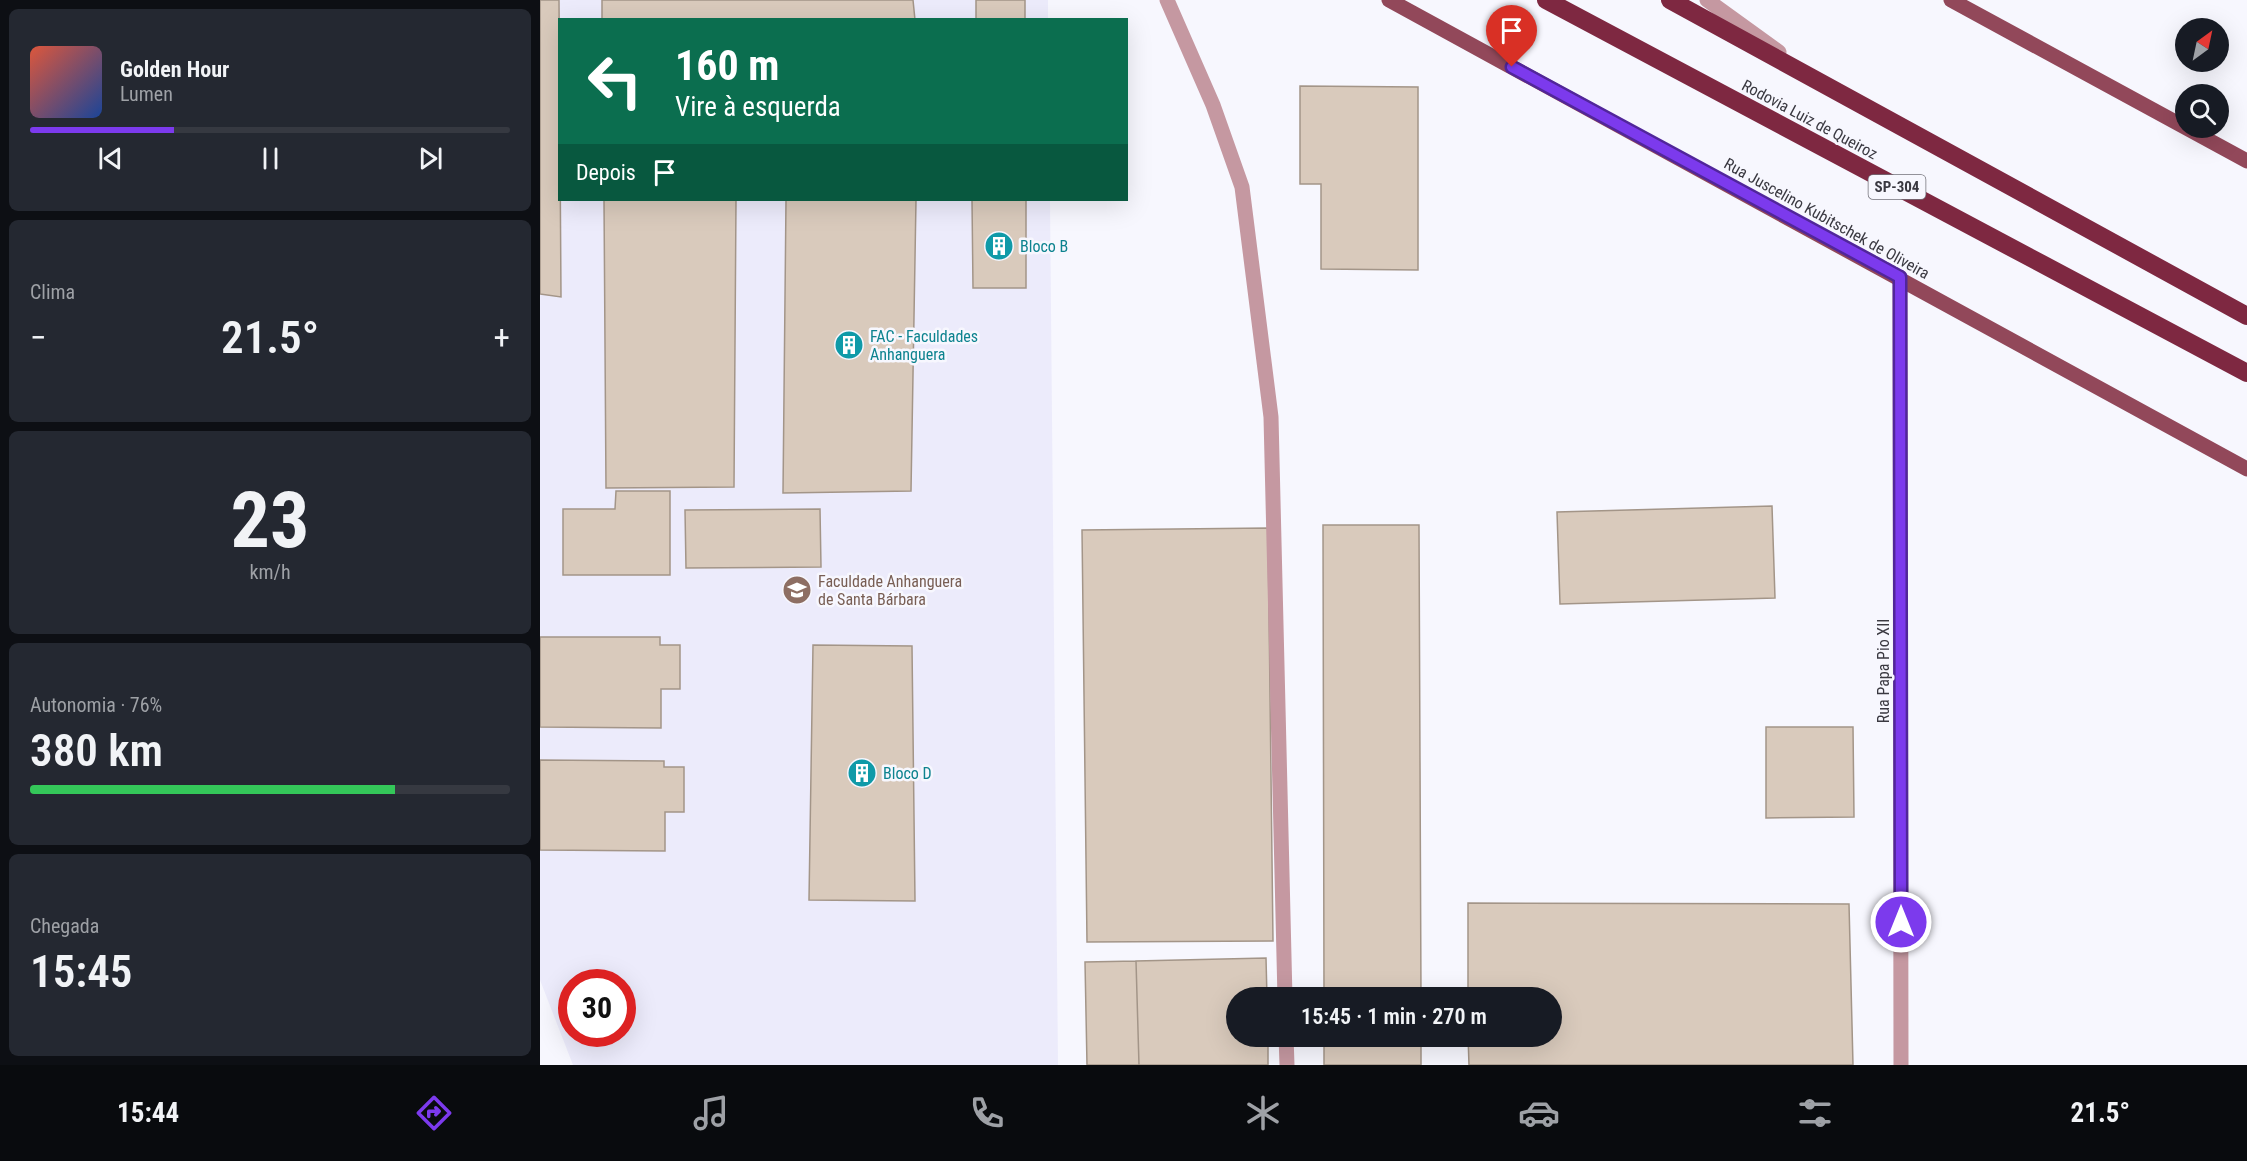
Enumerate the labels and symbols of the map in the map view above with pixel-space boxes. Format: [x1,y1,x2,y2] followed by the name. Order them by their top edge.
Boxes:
[1486,5,1537,67] pin
[2175,18,2229,72] north arrow
[1739,76,1881,163] street label: Rodovia Luiz de Queiroz
[1721,154,1933,283] street label: Rua Juscelino Kubitschek de Oliveira
[1868,175,1926,199] road number: SP-304
[983,230,1015,262] building icon: Bloco B
[1020,237,1068,256] place label: Bloco B
[870,327,978,364] place label: FAC - Faculdades Anhanguera
[833,329,865,361] building icon: FAC - Faculdades Anhanguera
[818,572,962,609] place label: Faculdade Anhanguera de Santa Bárbara
[781,574,813,606] school or university icon: Faculdade Anhanguera de Santa Bárbara
[1874,619,1893,723] street label: Rua Papa Pio XII
[846,757,878,789] building icon: Bloco D
[883,764,932,783] place label: Bloco D
[1869,890,1933,954] position arrow
[558,969,636,1047] speed limit sign: 30

